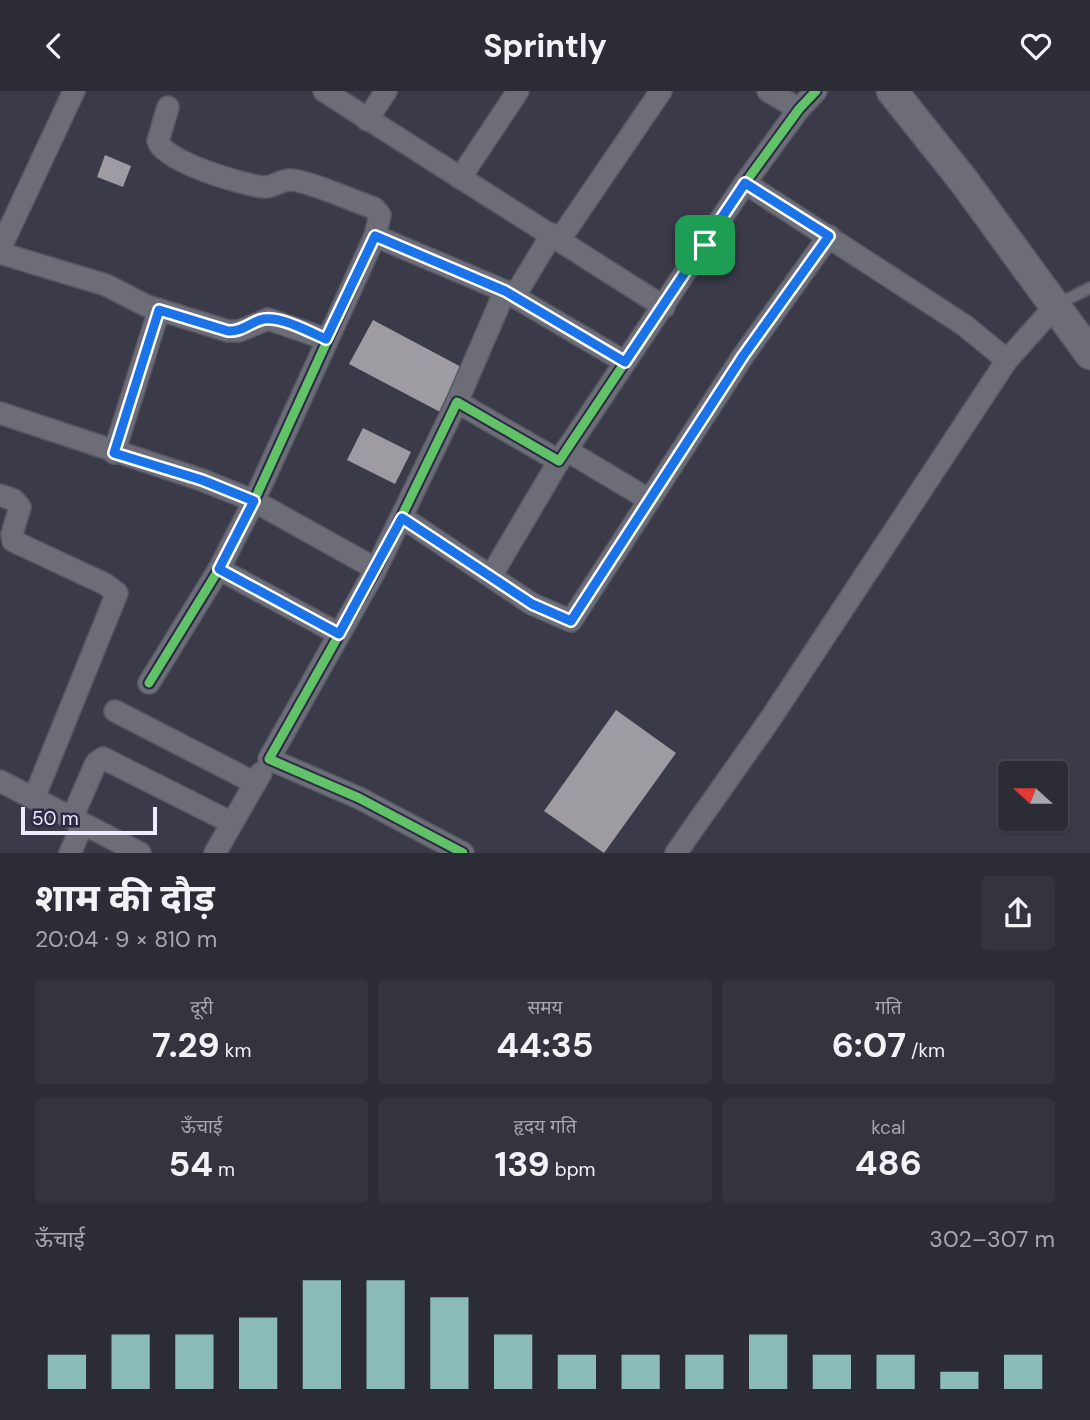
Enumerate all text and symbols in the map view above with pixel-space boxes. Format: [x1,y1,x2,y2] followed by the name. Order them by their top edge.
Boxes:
[483,25,607,67] text: Sprintly
[35,27,73,65] icon: back
[1017,27,1055,65] icon: heart
[675,215,735,275] pin
[686,226,724,264] icon: arrive
[998,761,1068,831] north arrow
[998,761,1068,831] map controls
[21,804,158,836] scale bar
[32,806,79,831] text: 50 m
[35,873,215,923] text: शाम की दौड़
[981,876,1055,950] button: share
[35,924,217,954] text: 20:04 · 9 × 810 m
[190,995,213,1020] text: दूरी
[527,995,563,1020] text: समय
[875,995,902,1020] text: गति
[152,1022,220,1068] text: 7.29
[496,1022,594,1068] text: 44:35
[832,1022,906,1068] text: 6:07
[220,1038,251,1063] text: km
[906,1038,945,1063] text: /km
[181,1114,222,1139] text: ऊँचाई
[513,1114,577,1139] text: हृदय गति
[871,1115,906,1140] text: kcal
[855,1140,922,1186] text: 486
[168,1141,213,1187] text: 54
[494,1141,550,1187] text: 139
[213,1157,235,1182] text: m
[550,1157,596,1182] text: bpm
[35,1224,85,1254] text: ऊँचाई
[929,1224,1055,1254] text: 302–307 m

